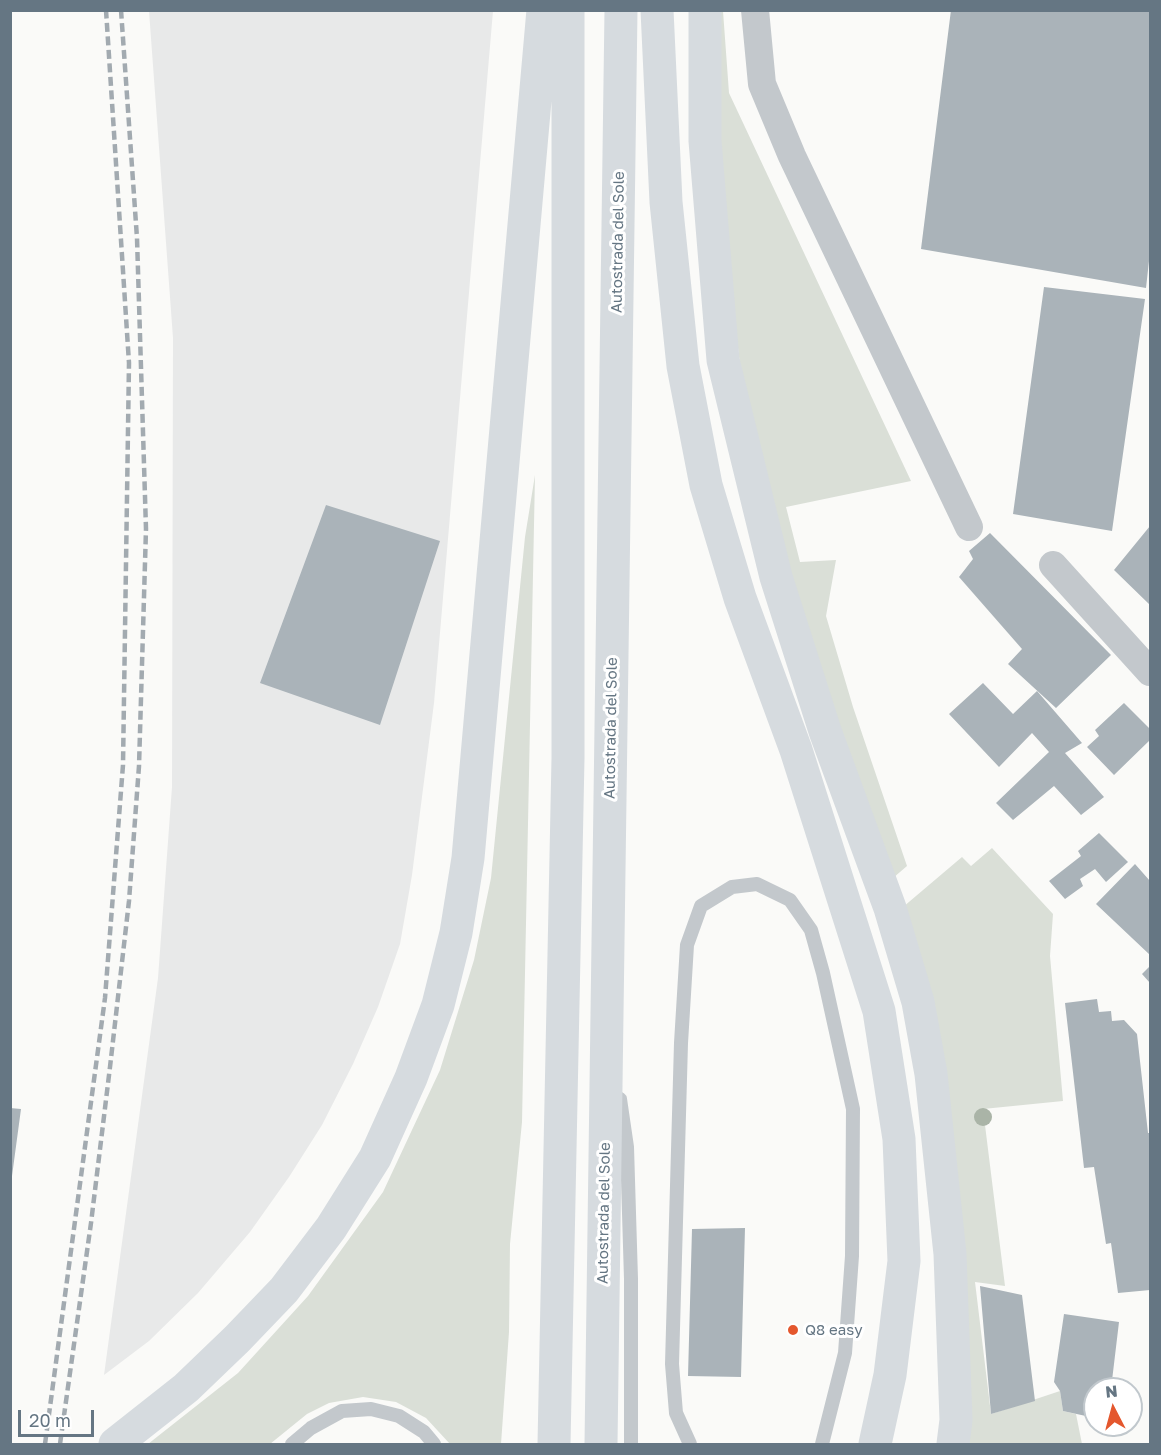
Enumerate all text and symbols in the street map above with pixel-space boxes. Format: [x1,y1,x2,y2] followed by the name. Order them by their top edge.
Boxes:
[608,171,628,313] street label: Autostrada del Sole
[601,657,621,799] street label: Autostrada del Sole
[594,1142,614,1284] street label: Autostrada del Sole
[805,1321,863,1339] place label: Q8 easy
[786,1323,800,1337] marker: Q8 easy
[1083,1377,1143,1437] north arrow
[1104,1381,1118,1402] text: N
[21,1398,98,1436] scale bar
[29,1409,71,1431] text: 20 m

